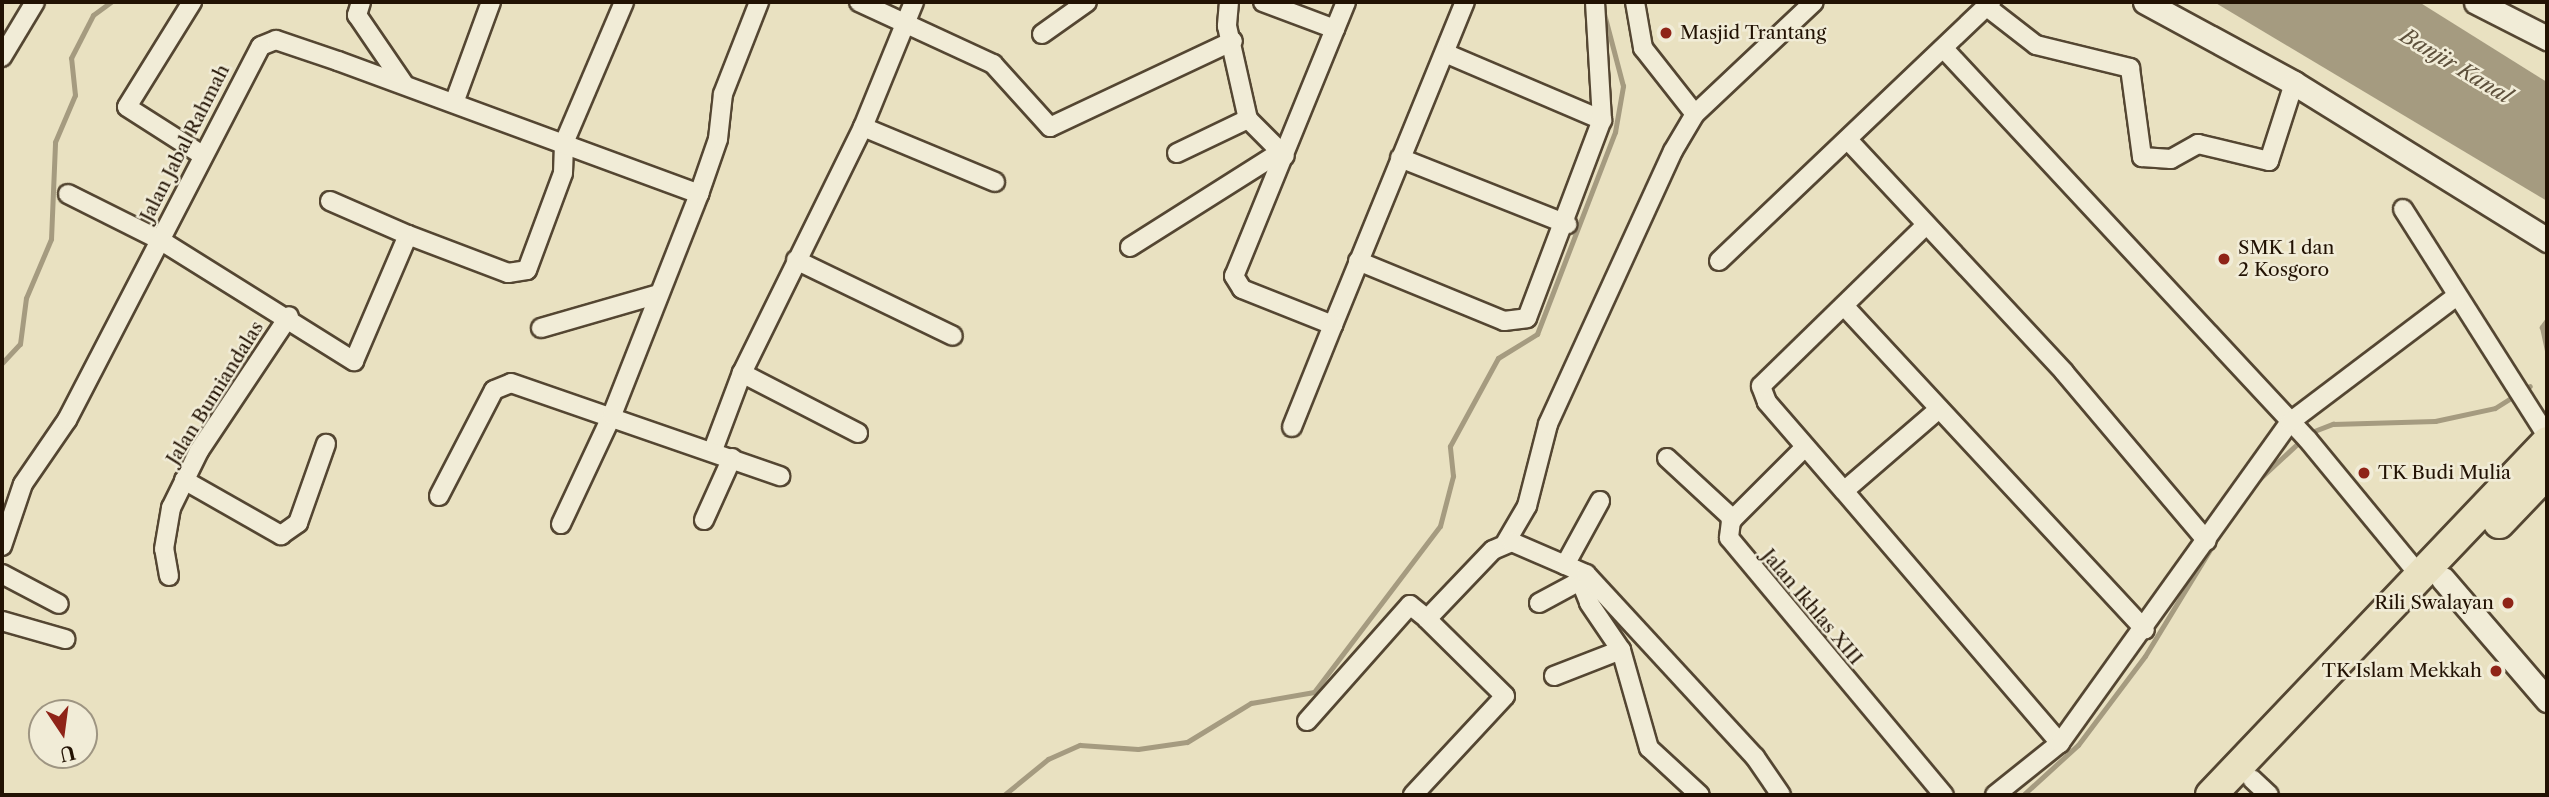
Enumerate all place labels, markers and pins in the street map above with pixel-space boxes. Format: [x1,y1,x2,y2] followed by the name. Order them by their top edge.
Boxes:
[1680,22,1827,44] place label: Masjid Trantang
[1658,25,1674,41] marker: Masjid Trantang
[2238,237,2335,281] place label: SMK 1 dan 2 Kosgoro
[2216,251,2232,267] marker: SMK 1 dan 2 Kosgoro
[2378,462,2512,484] place label: TK Budi Mulia
[2356,465,2372,481] marker: TK Budi Mulia
[2374,592,2494,614] place label: Rili Swalayan
[2500,595,2516,611] marker: Rili Swalayan
[2321,660,2482,682] place label: TK Islam Mekkah
[2488,663,2504,679] marker: TK Islam Mekkah

